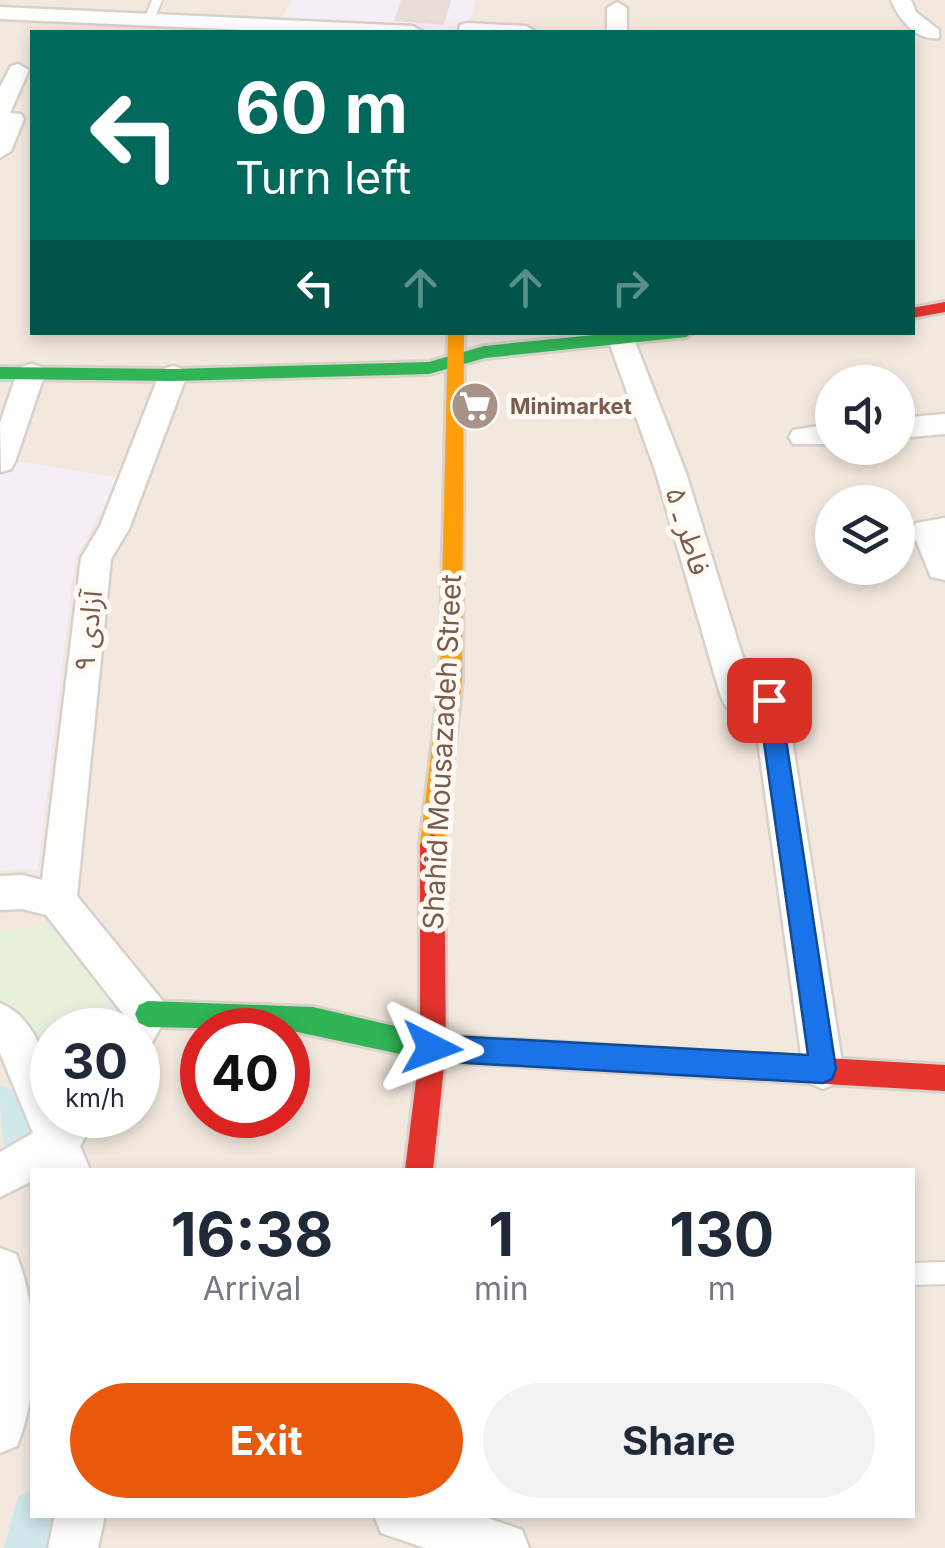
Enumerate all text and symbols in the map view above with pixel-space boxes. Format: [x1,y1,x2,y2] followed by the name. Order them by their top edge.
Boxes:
[235,65,408,150] text: 60 m
[70,70,200,200] icon: left
[235,150,411,205] text: Turn left
[288,260,343,315] icon: left
[393,260,448,315] icon: ahead
[498,260,553,315] icon: ahead
[603,260,658,315] icon: right
[815,365,915,585] map controls
[815,365,915,465] button: sound
[449,380,501,432] supermarket icon: Minimarket
[510,393,632,419] place label: Minimarket
[659,483,717,579] street label: فاطر ـ ۵
[815,485,915,585] button: layers
[416,573,468,931] street label: Shahid Mousazadeh Street
[67,587,109,673] street label: آزادی ۹
[727,658,812,743] pin
[742,673,797,728] icon: arrive
[380,996,484,1100] position arrow
[180,1008,310,1138] speed limit sign: 40
[62,1031,128,1091] text: 30
[65,1083,125,1113] text: km/h
[171,1198,333,1270] text: 16:38
[488,1198,514,1270] text: 1
[669,1198,774,1270] text: 130
[203,1269,301,1308] text: Arrival
[474,1269,529,1308] text: min
[708,1269,736,1308] text: m
[70,1383,463,1498] button: Exit
[483,1383,875,1498] button: Share

